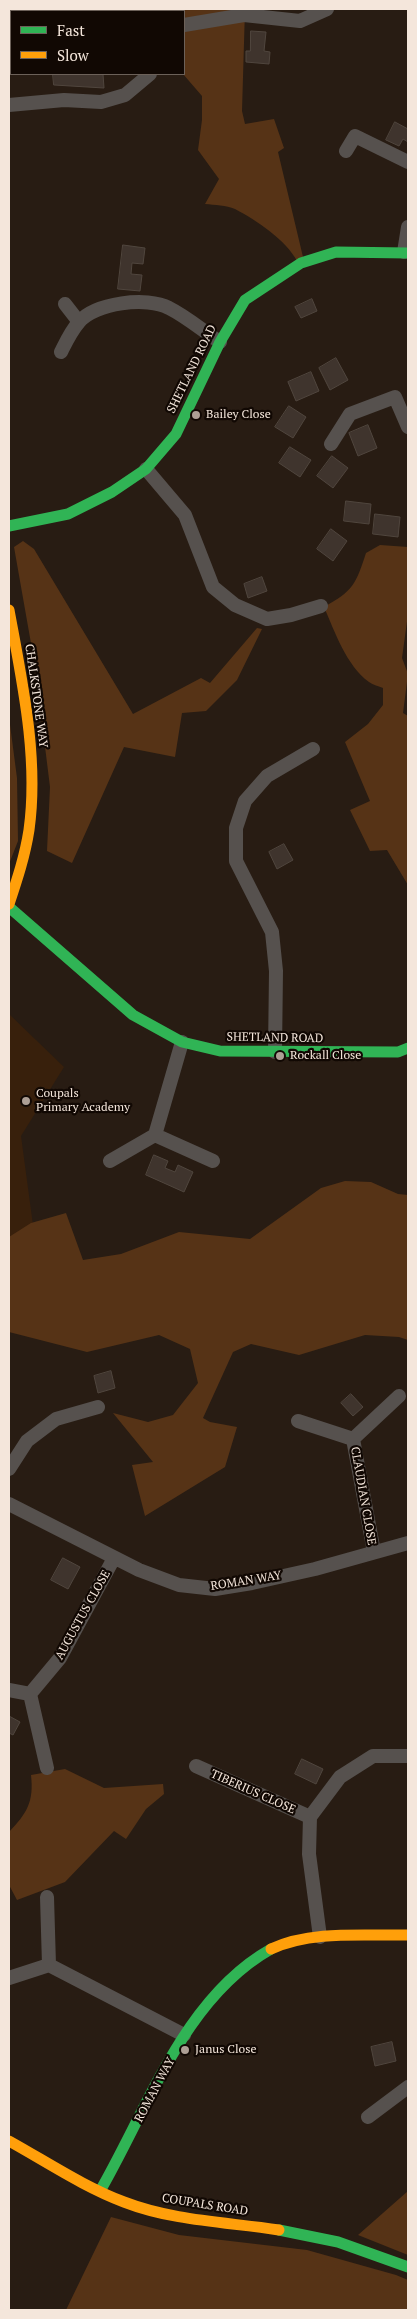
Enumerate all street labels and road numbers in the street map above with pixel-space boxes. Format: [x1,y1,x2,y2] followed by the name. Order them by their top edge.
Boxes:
[164,322,220,416] street label: SHETLAND ROAD
[22,643,50,749] street label: CHALKSTONE WAY
[227,1030,323,1046] street label: SHETLAND ROAD
[347,1446,379,1546] street label: CLAUDIAN CLOSE
[52,1568,114,1662] street label: AUGUSTUS CLOSE
[210,1568,282,1594] street label: ROMAN WAY
[208,1767,298,1817] street label: TIBERIUS CLOSE
[132,2055,178,2125] street label: ROMAN WAY
[161,2191,249,2219] street label: COUPALS ROAD

